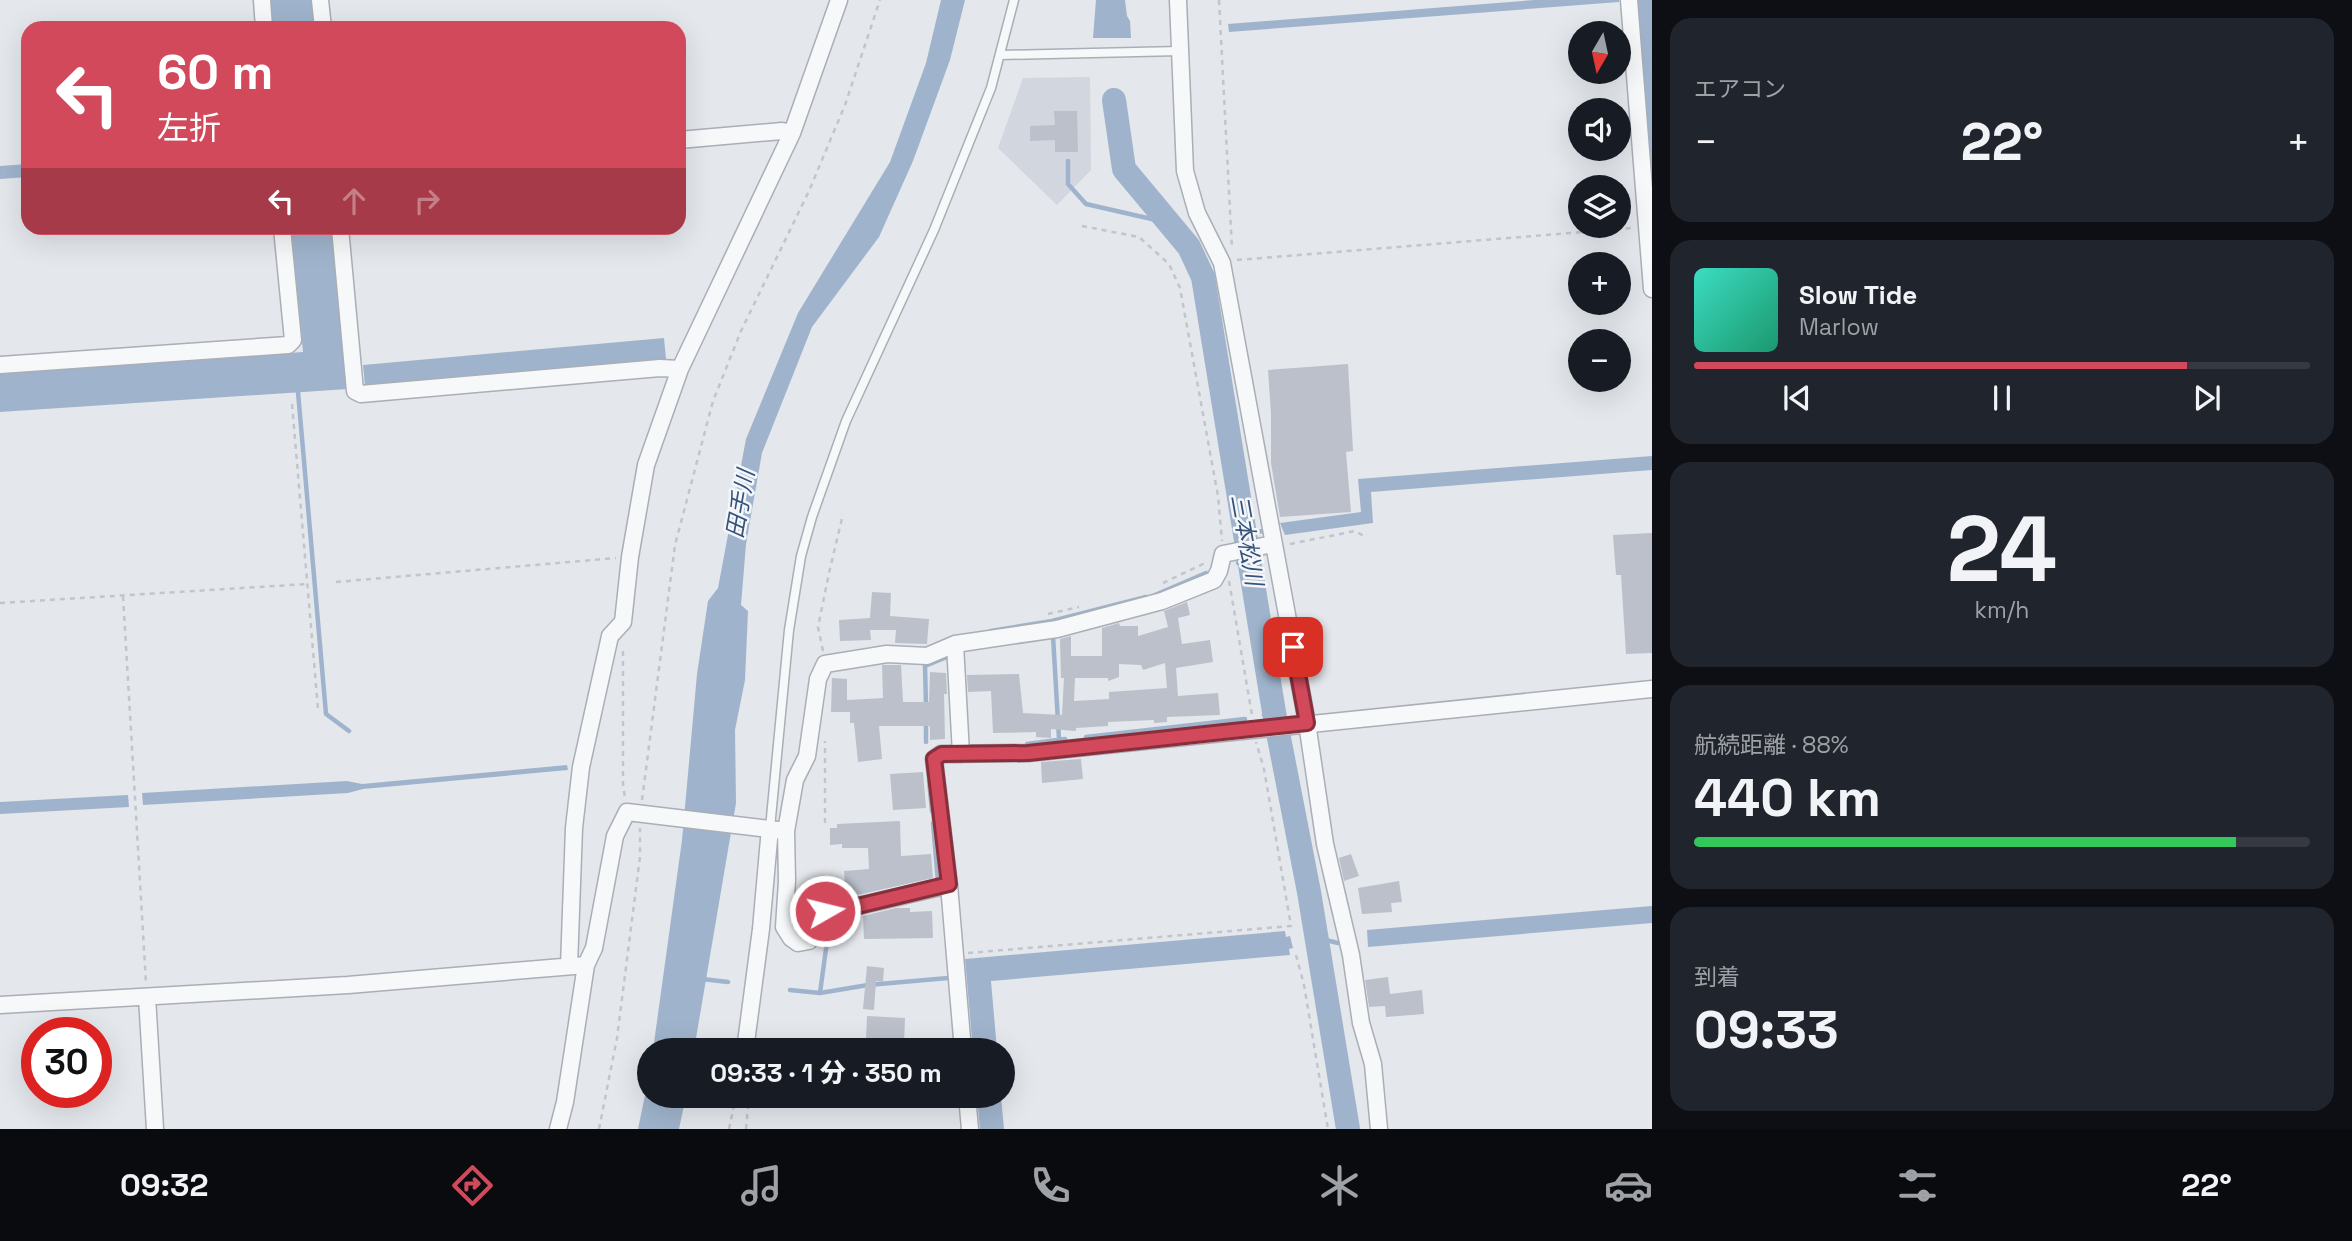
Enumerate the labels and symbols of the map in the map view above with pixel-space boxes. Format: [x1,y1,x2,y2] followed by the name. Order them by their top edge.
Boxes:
[1568,21,1631,84] north arrow
[719,464,761,541] water label: 田手川
[1224,492,1270,591] water label: 三本松川
[1263,617,1323,677] pin
[788,874,862,948] position arrow
[21,1017,112,1108] speed limit sign: 30

